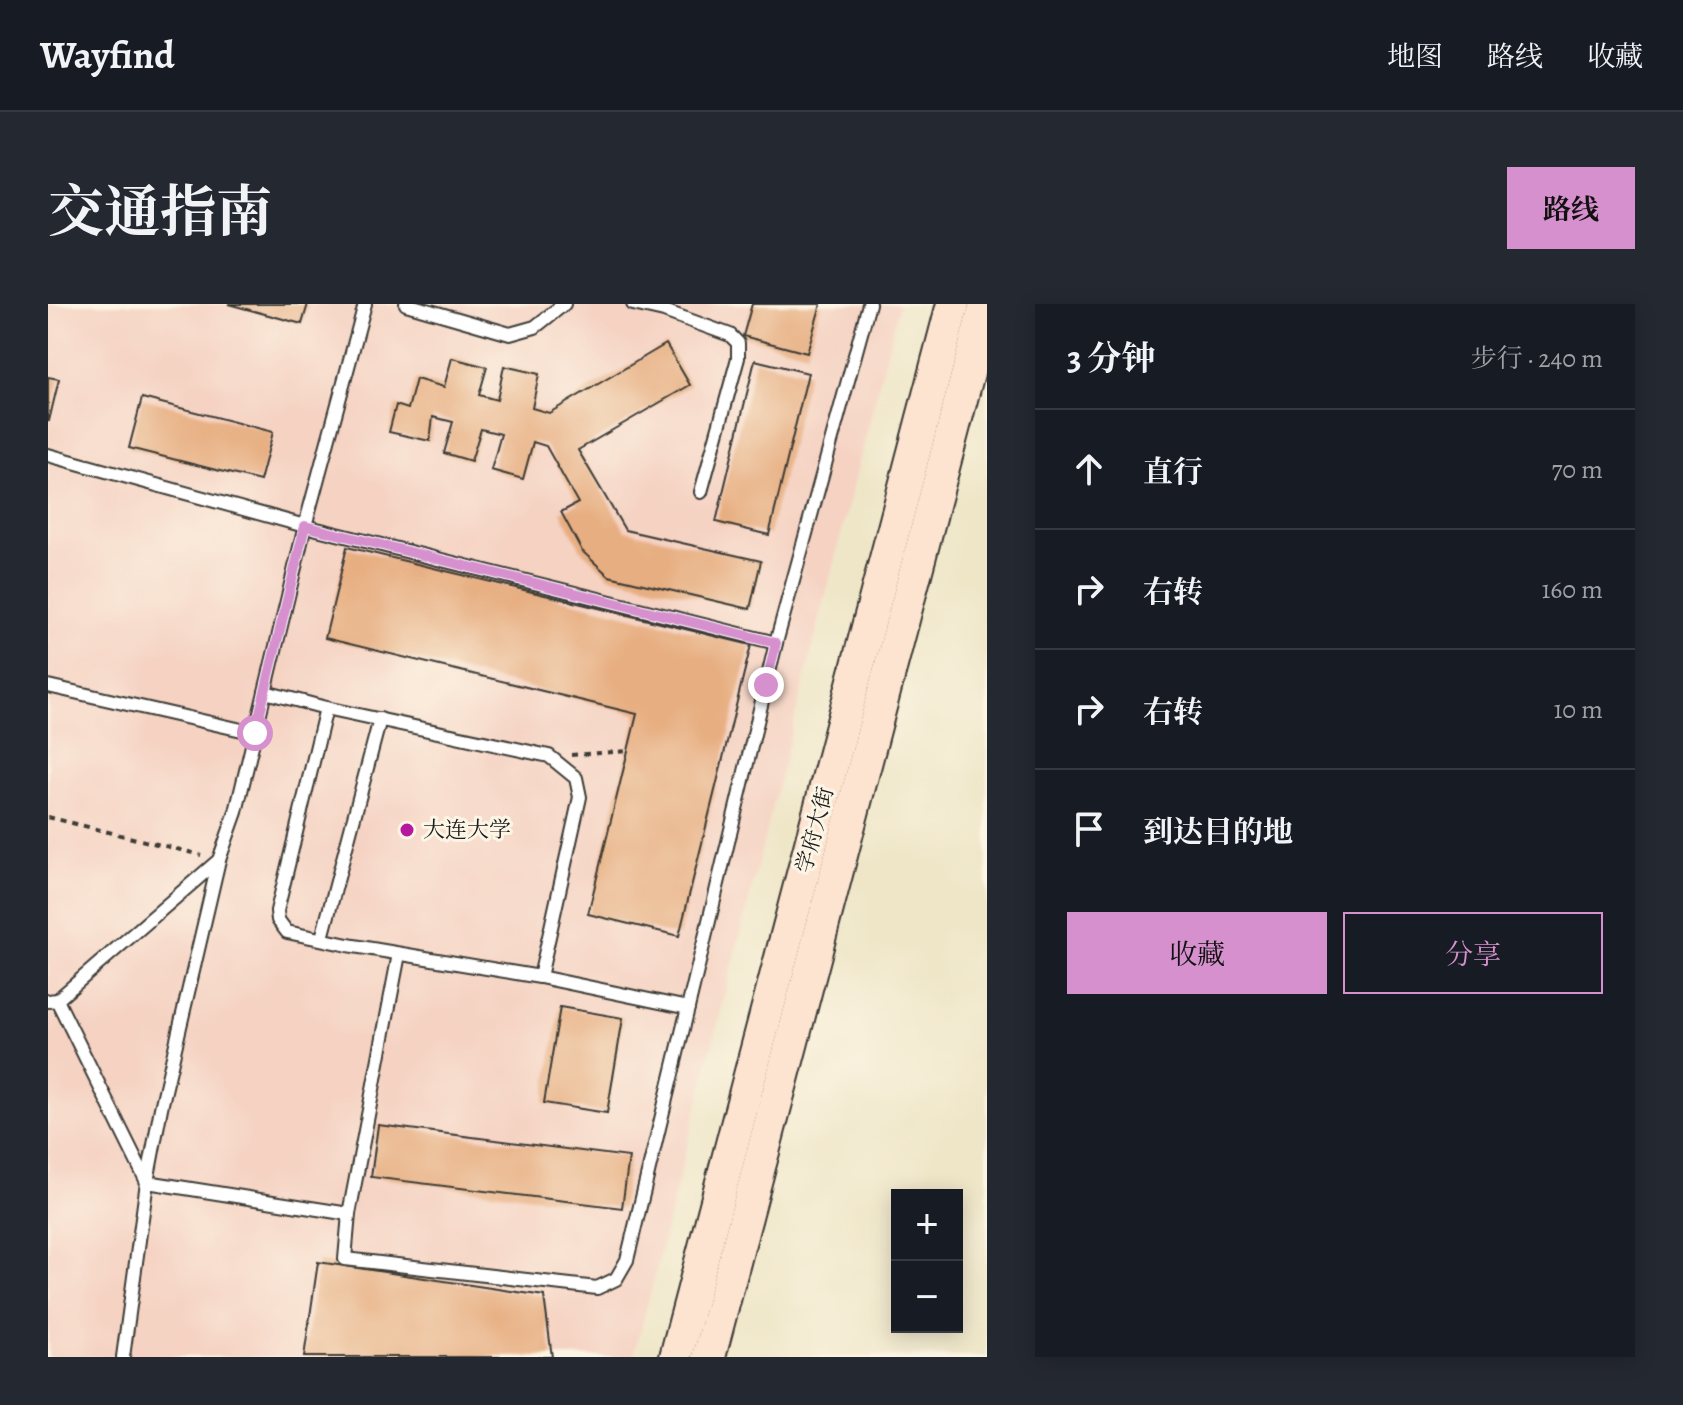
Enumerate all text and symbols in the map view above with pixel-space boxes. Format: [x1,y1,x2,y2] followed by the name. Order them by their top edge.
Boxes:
[40,29,175,81] text: Wayfind
[1387,38,1443,76] text: 地图
[1487,38,1543,76] text: 路线
[1587,38,1643,76] text: 收藏
[1507,167,1635,249] button: 路线
[48,174,272,250] text: 交通指南
[1067,335,1156,382] text: 3 分钟
[1471,341,1603,376] text: 步行 · 240 m
[1067,447,1111,491] icon: ahead
[1143,452,1203,492] text: 直行
[1551,452,1603,487] text: 70 m
[1067,567,1111,611] icon: right
[1143,572,1203,612] text: 右转
[1541,572,1603,607] text: 160 m
[748,667,784,703] route end
[1067,687,1111,731] icon: right
[1143,692,1203,732] text: 右转
[1553,692,1603,727] text: 10 m
[237,715,273,751] route start
[789,784,841,876] street label: 学府大街
[1067,807,1111,851] icon: arrive
[1143,812,1293,852] text: 到达目的地
[423,815,511,845] place label: 大连大学
[398,821,416,839] marker: 大连大学
[1067,912,1327,994] button: 收藏
[1343,912,1603,994] button: 分享
[891,1189,963,1333] map controls
[891,1189,963,1261] button: +
[891,1261,963,1333] button: −

